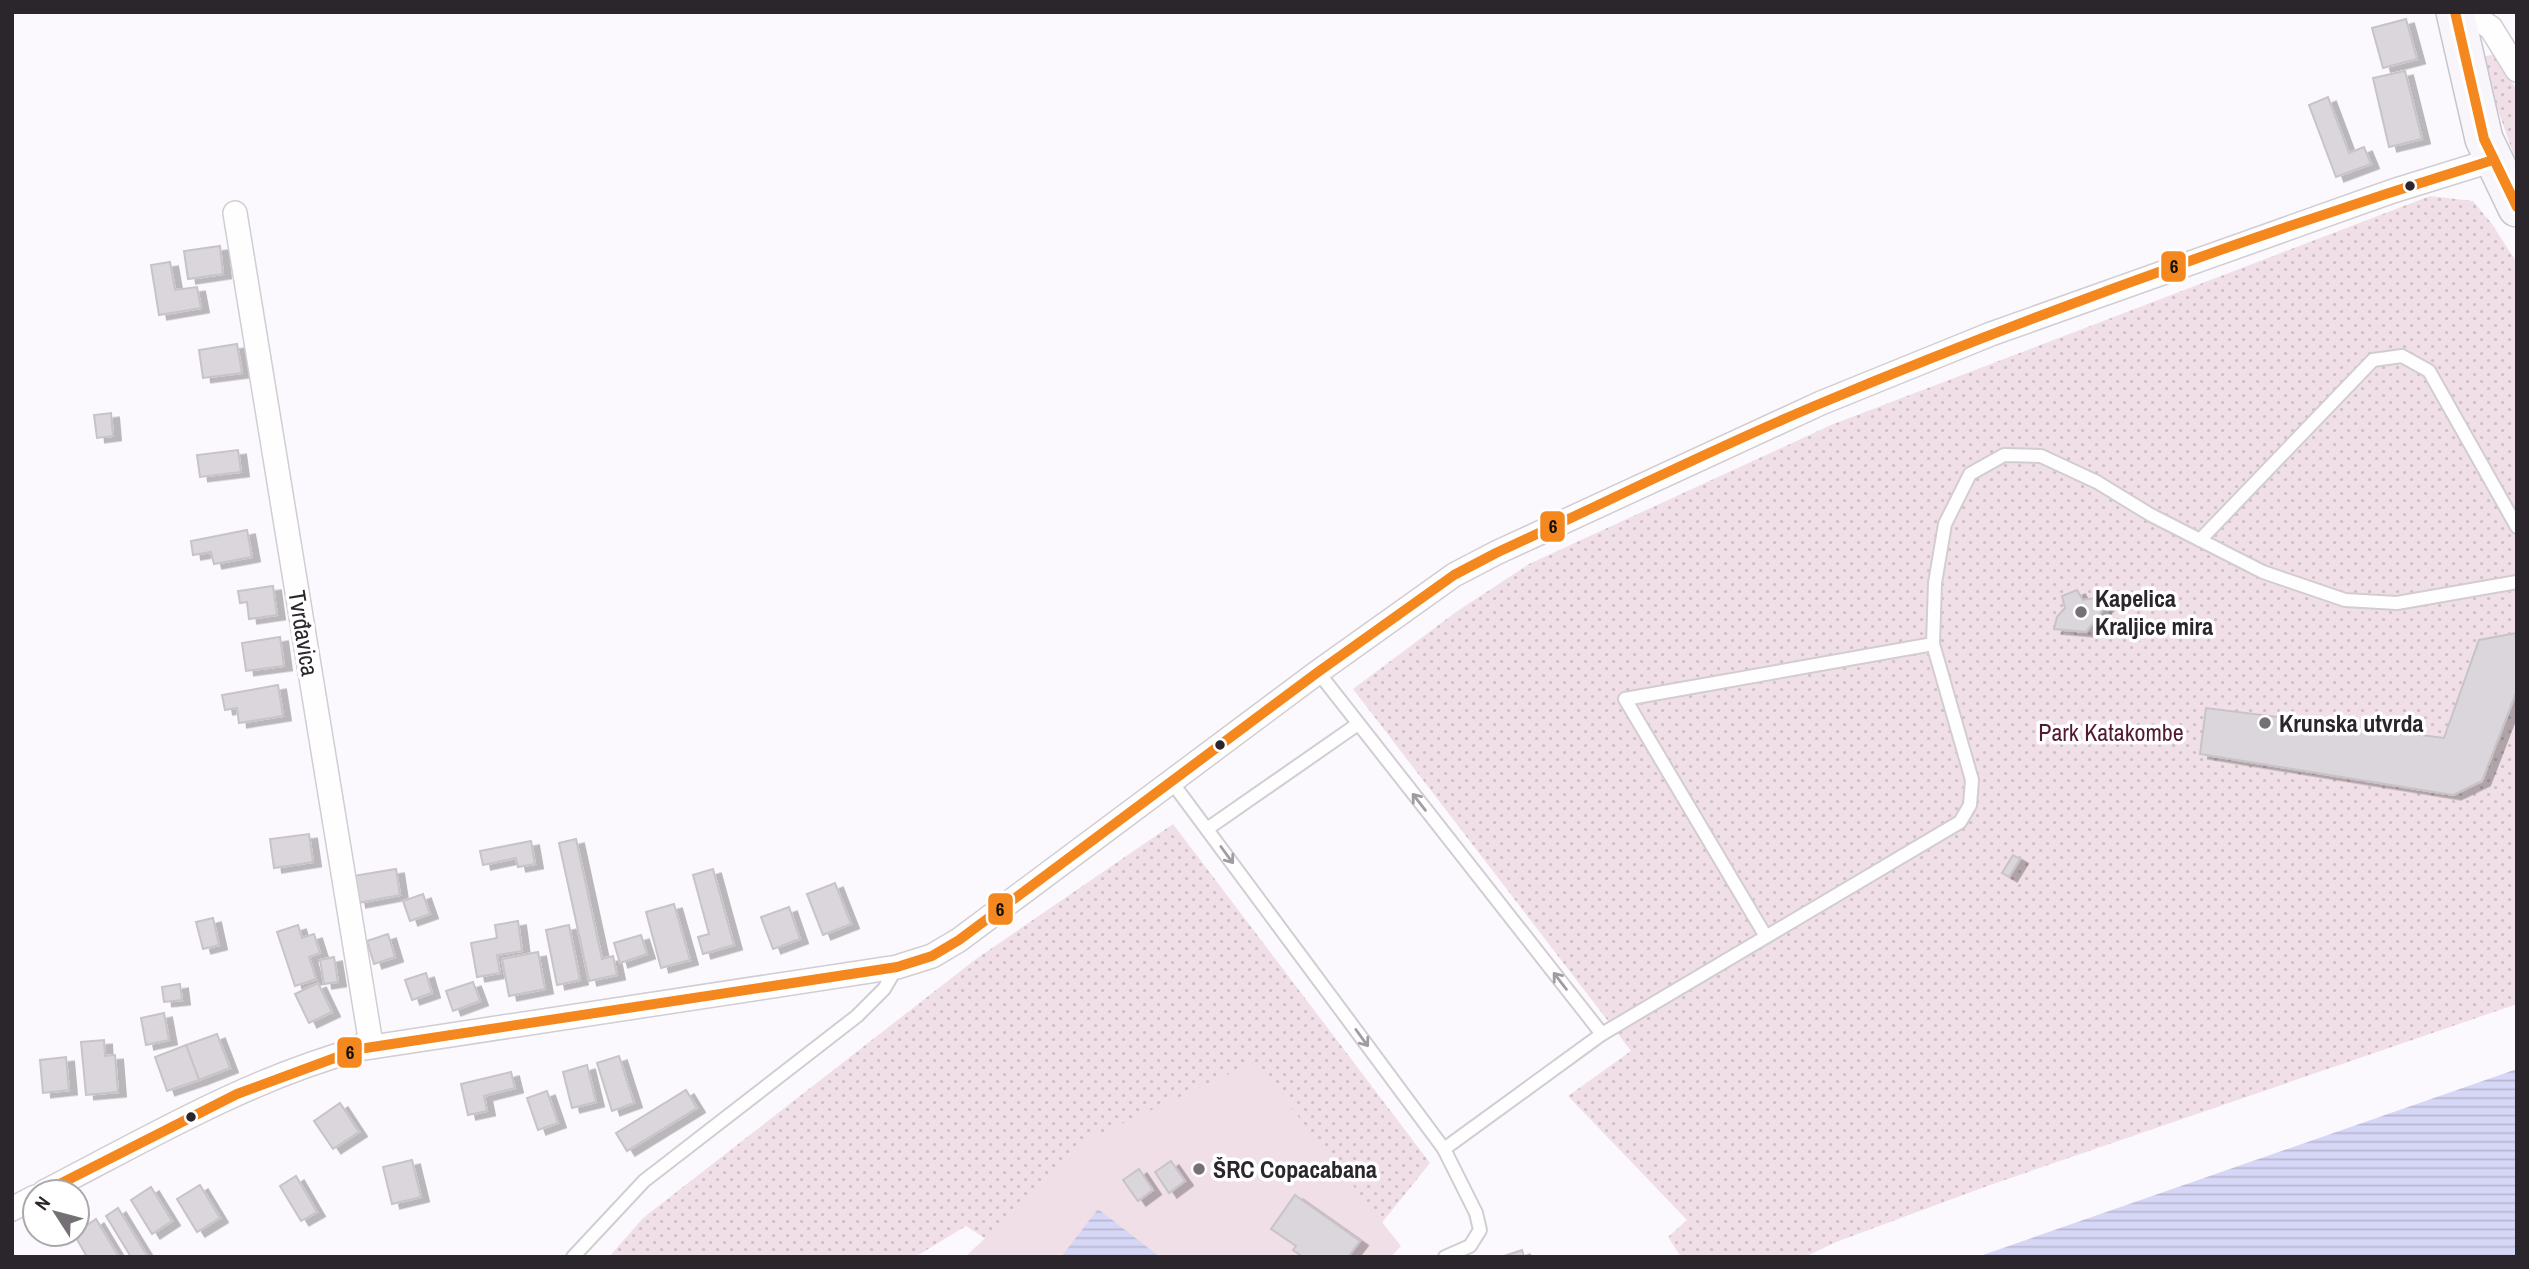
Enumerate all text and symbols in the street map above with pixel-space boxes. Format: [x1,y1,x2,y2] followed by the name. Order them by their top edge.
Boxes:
[2403,179,2417,193] unlabelled marker
[2160,250,2187,283] line badge: 6
[2170,253,2179,279] text: 6
[1539,510,1566,543] line badge: 6
[1549,513,1558,539] text: 6
[2095,582,2213,642] place label: Kapelica Kraljice mira
[281,588,327,678] street label: Tvrđavica
[2073,604,2089,620] marker: Kapelica Kraljice mira
[2279,707,2423,739] place label: Krunska utvrda
[2257,715,2273,731] marker: Krunska utvrda
[2038,716,2184,748] park label: Park Katakombe
[1213,738,1227,752] unlabelled marker
[1412,793,1427,811] one-way arrow
[1220,845,1234,864] one-way arrow
[987,892,1014,926] line badge: 6
[996,896,1005,922] text: 6
[1552,972,1567,990] one-way arrow
[1355,1028,1370,1047] one-way arrow
[336,1036,363,1069] line badge: 6
[346,1039,355,1065] text: 6
[184,1110,198,1124] unlabelled marker
[1213,1153,1377,1185] place label: ŠRC Copacabana
[1191,1161,1207,1177] marker: ŠRC Copacabana
[21,1178,91,1248] north arrow
[28,1191,56,1215] text: N

